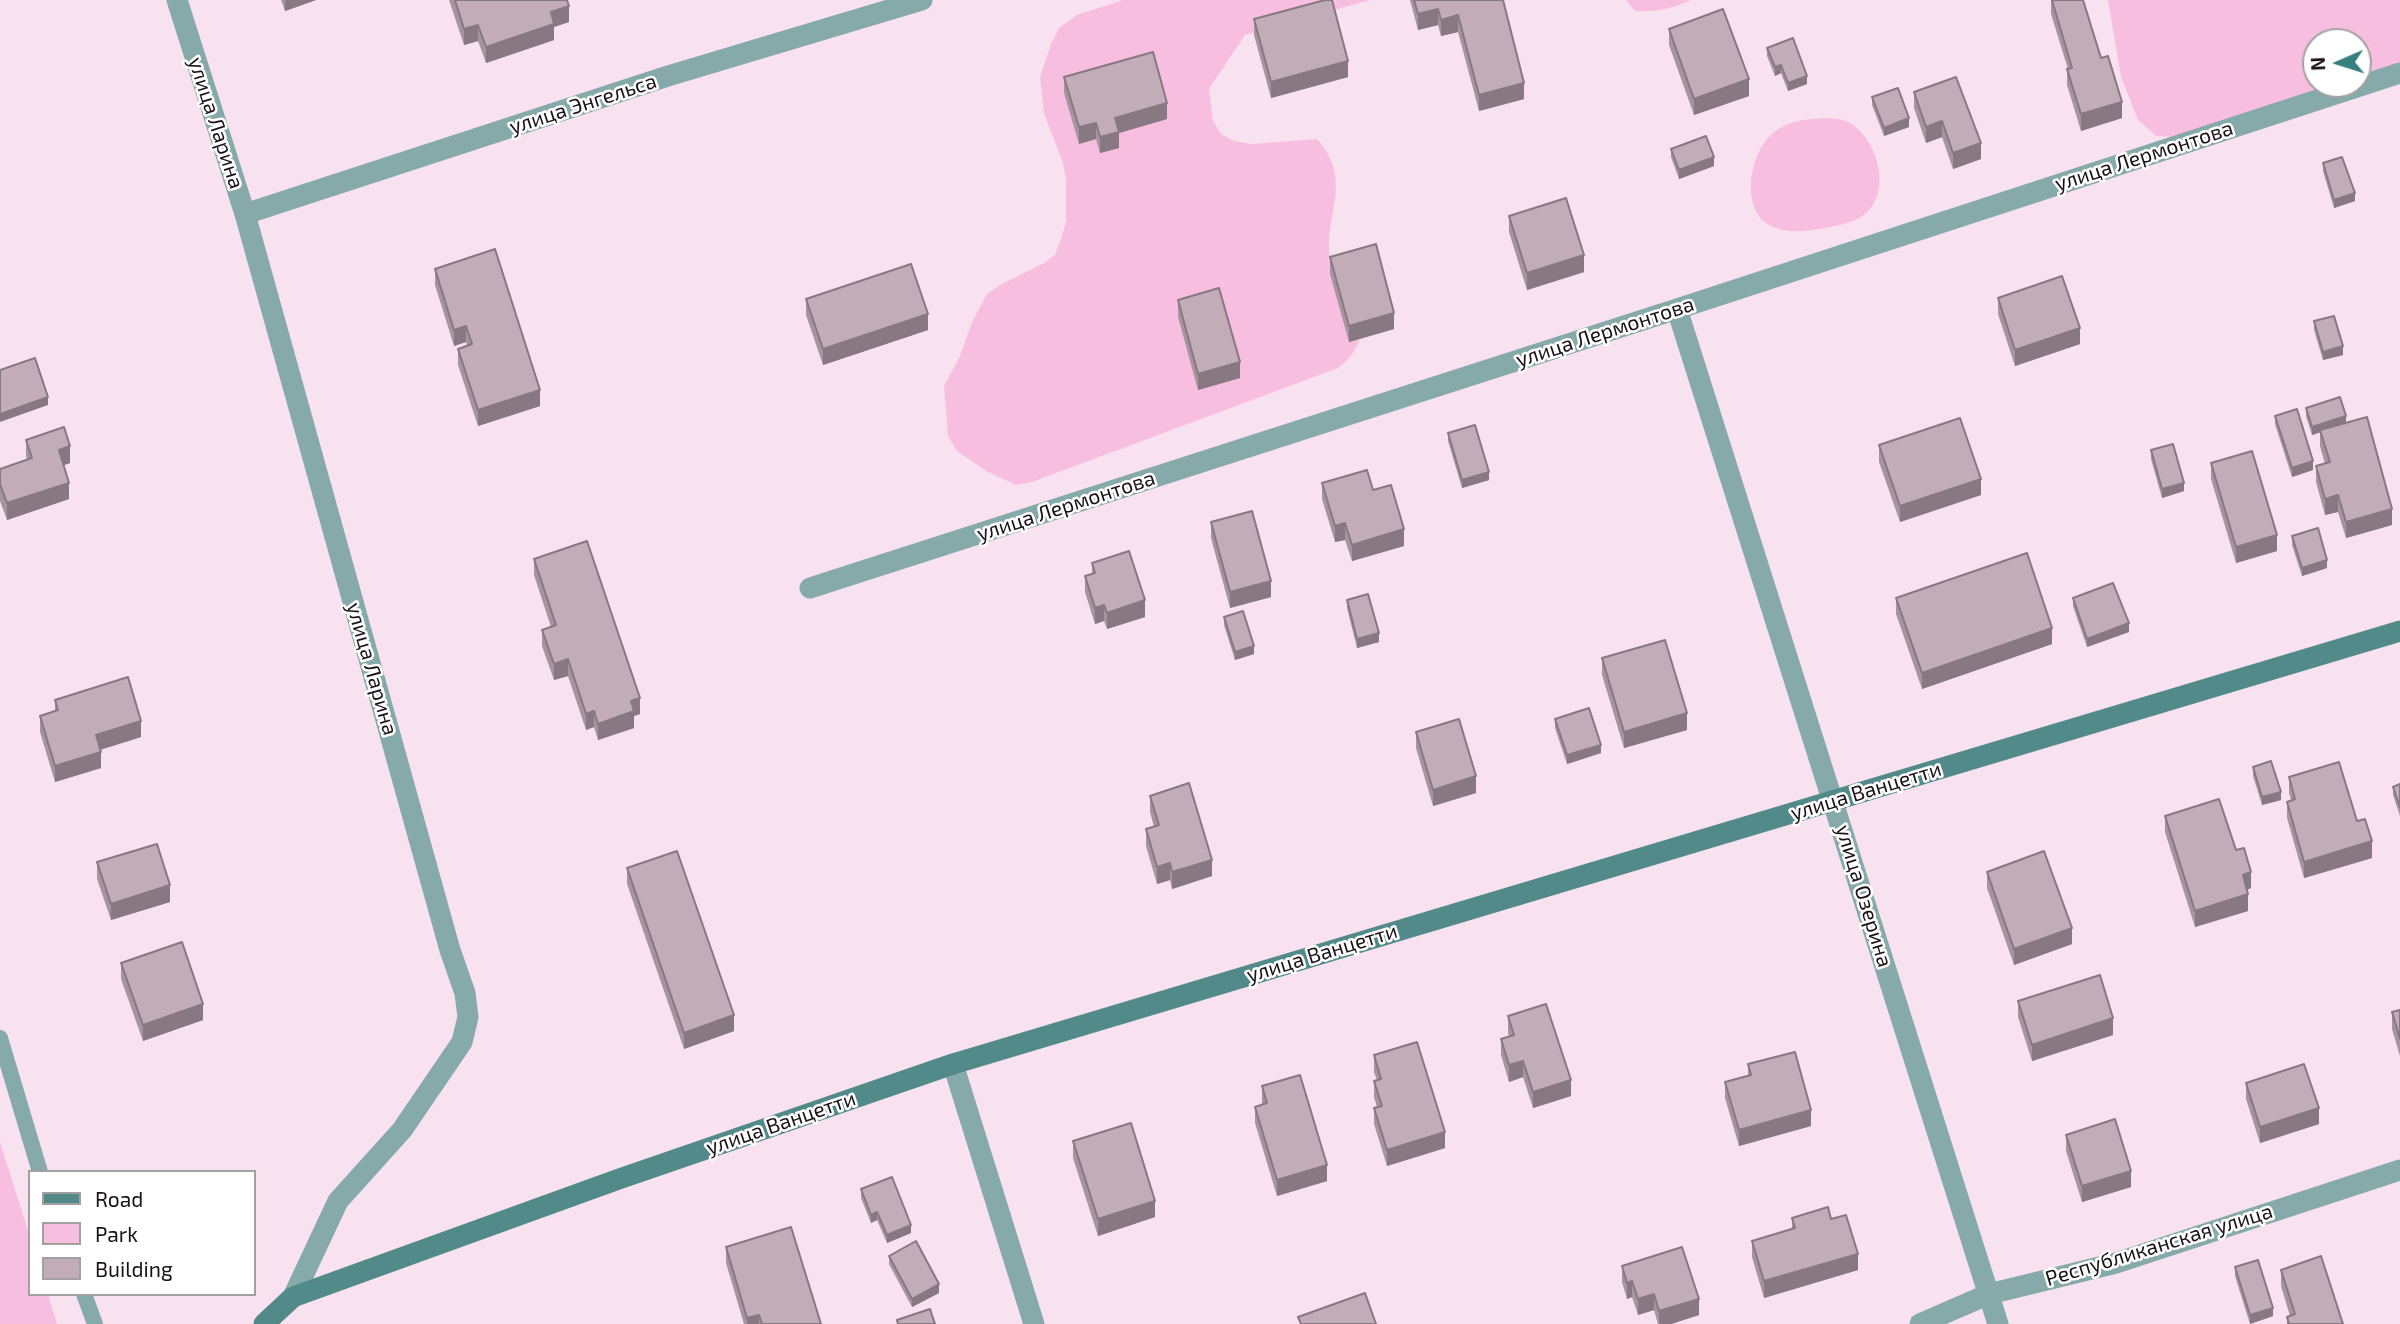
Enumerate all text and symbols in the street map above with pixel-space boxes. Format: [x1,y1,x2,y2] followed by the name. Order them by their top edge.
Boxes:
[2302,28,2372,98] north arrow
[183,54,249,192] street label: улица Ларина
[2306,57,2329,71] text: N
[506,68,660,140] street label: улица Энгельса
[2052,115,2236,197] street label: улица Лермонтова
[1513,291,1697,373] street label: улица Лермонтова
[974,465,1158,547] street label: улица Лермонтова
[341,600,403,738] street label: улица Ларина
[1788,756,1944,826] street label: улица Ванцетти
[1830,822,1898,970] street label: улица Озерина
[1244,918,1400,988] street label: улица Ванцетти
[703,1086,859,1160] street label: улица Ванцетти
[28,1170,256,1296] legend
[95,1186,143,1211] text: Road
[2042,1198,2276,1292] street label: Республиканская улица
[95,1221,138,1246] text: Park
[95,1256,173,1281] text: Building

